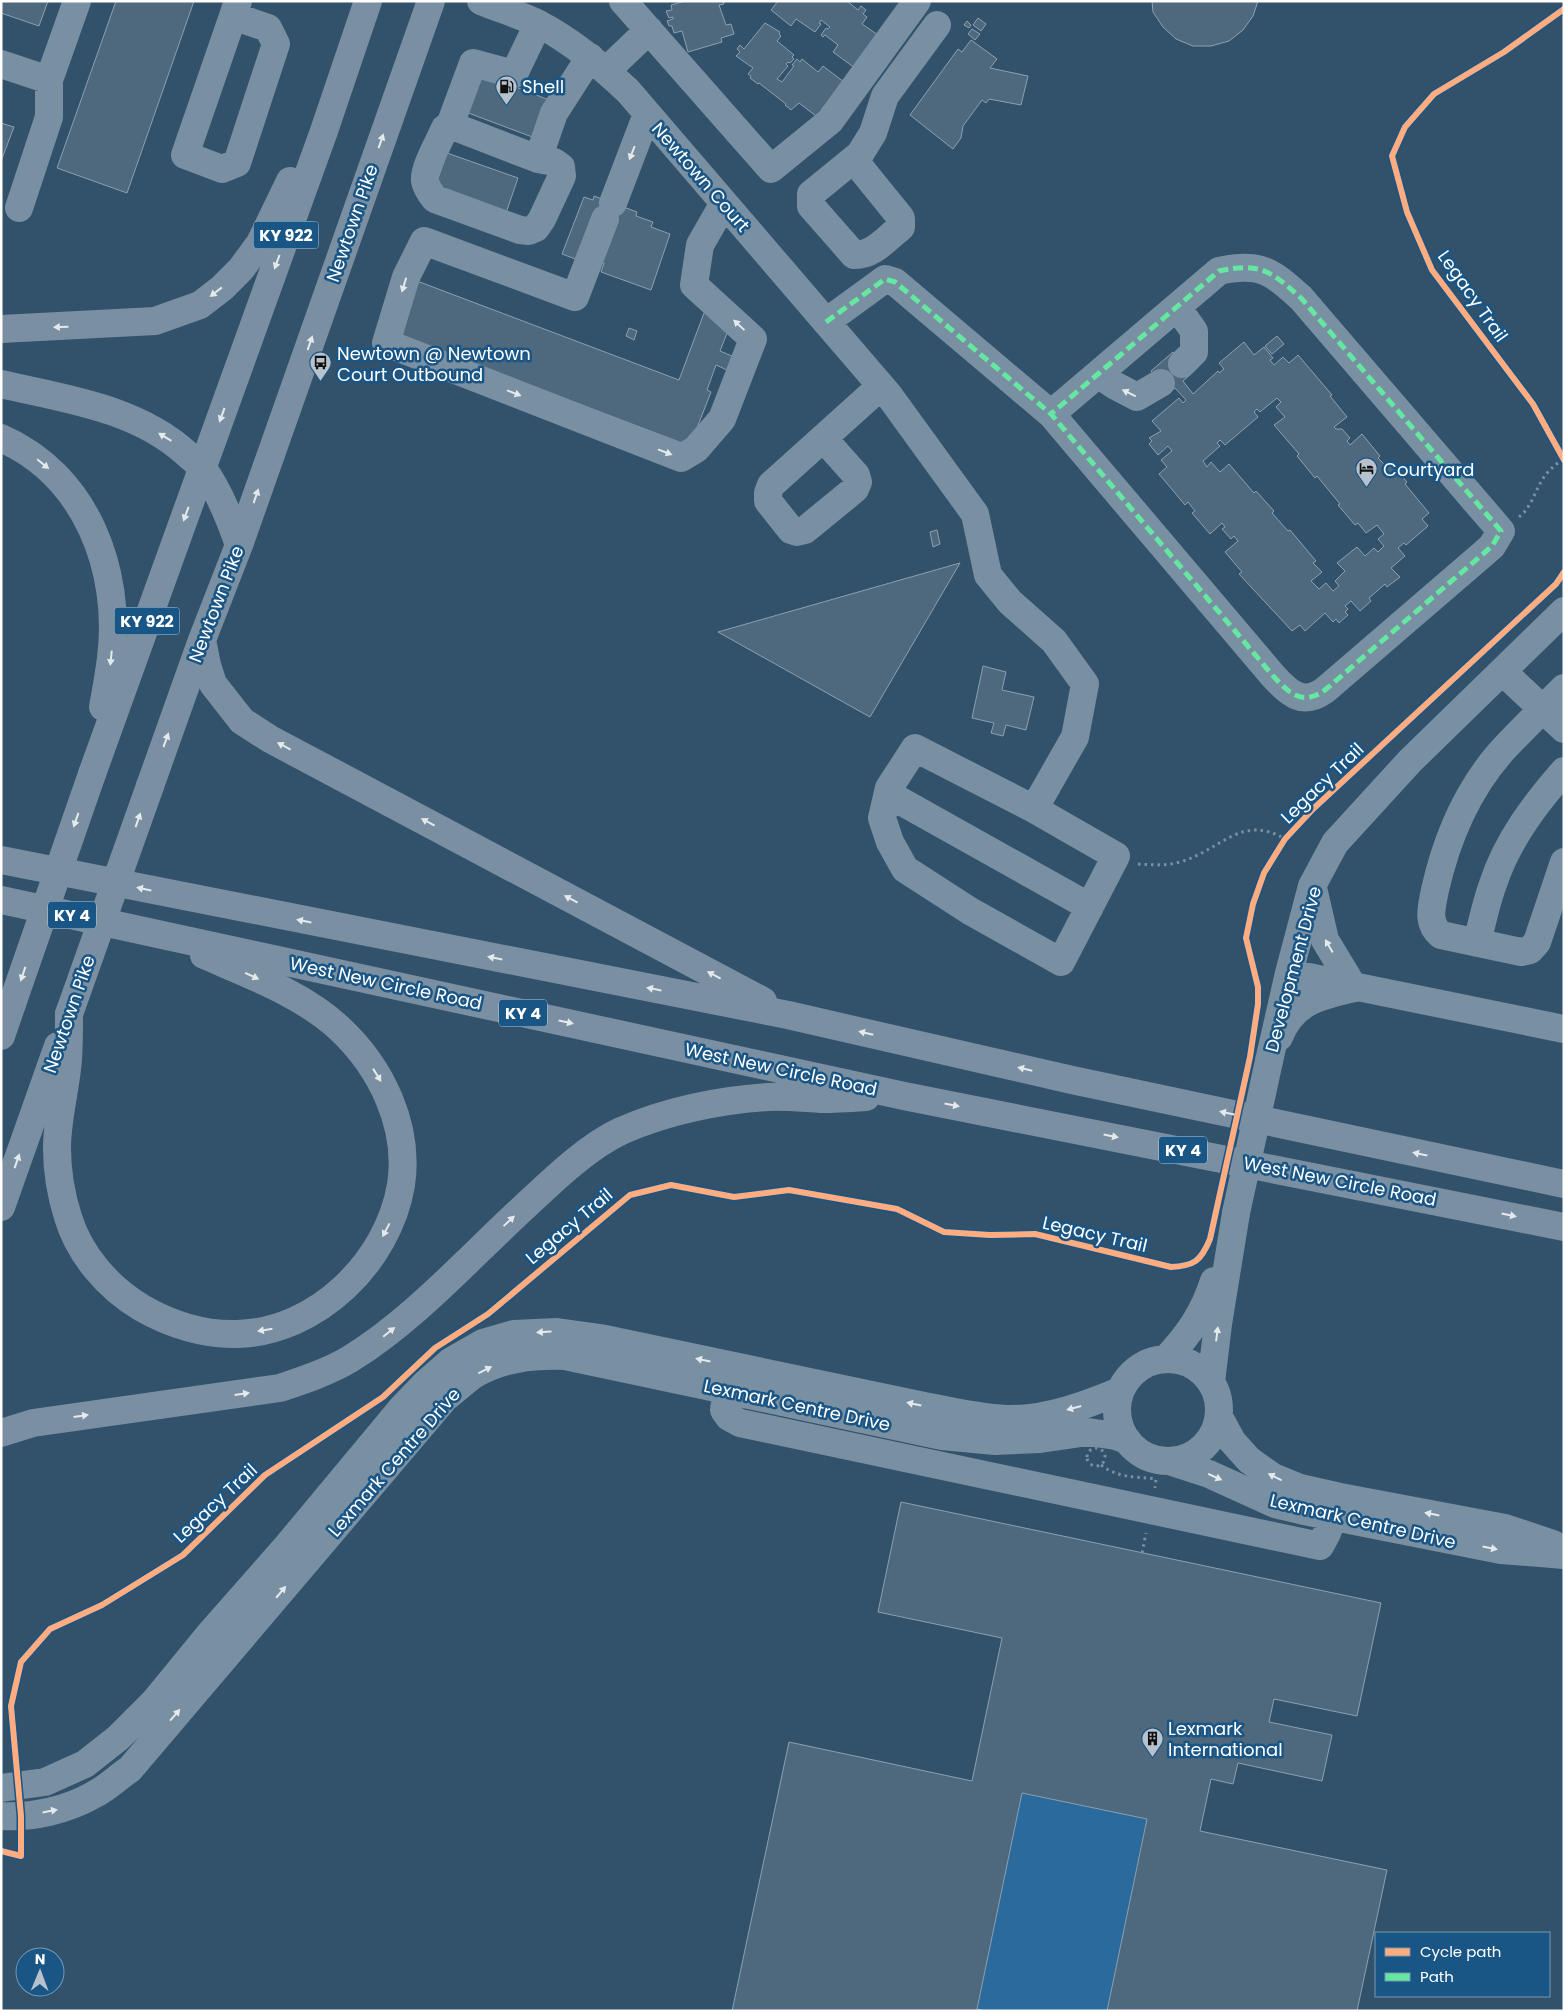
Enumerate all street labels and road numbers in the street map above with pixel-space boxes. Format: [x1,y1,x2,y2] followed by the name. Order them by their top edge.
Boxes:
[646,117,756,237] street label: Newtown Court
[320,161,384,285] street label: Newtown Pike
[254,222,318,248] road number: KY 922
[1432,245,1514,347] street label: Legacy Trail
[182,542,250,666] street label: Newtown Pike
[114,608,180,634] road number: KY 922
[1275,737,1369,829] street label: Legacy Trail
[1259,883,1327,1055] street label: Development Drive
[48,902,96,928] road number: KY 4
[288,950,484,1016] street label: West New Circle Road
[37,952,101,1076] street label: Newtown Pike
[499,1000,547,1026] road number: KY 4
[683,1036,879,1102] street label: West New Circle Road
[1159,1136,1207,1164] road number: KY 4
[1241,1150,1439,1212] street label: West New Circle Road
[520,1182,618,1270] street label: Legacy Trail
[1040,1210,1150,1258] street label: Legacy Trail
[701,1373,893,1437] street label: Lexmark Centre Drive
[322,1382,466,1542] street label: Lexmark Centre Drive
[167,1457,263,1549] street label: Legacy Trail
[1268,1487,1458,1555] street label: Lexmark Centre Drive

